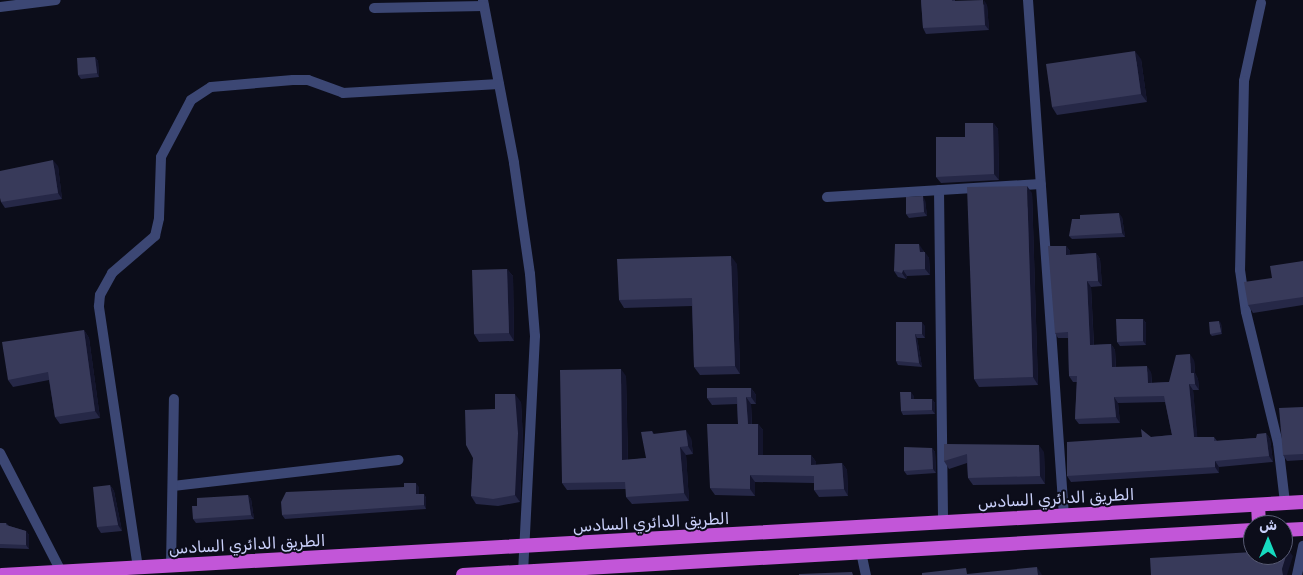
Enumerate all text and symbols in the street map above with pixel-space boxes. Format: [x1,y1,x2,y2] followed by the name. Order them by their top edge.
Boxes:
[977,485,1135,513] street label: الطريق الدائري السادس
[572,509,730,537] street label: الطريق الدائري السادس
[1243,515,1293,565] north arrow
[1259,517,1277,534] text: ش
[168,531,326,559] street label: الطريق الدائري السادس

